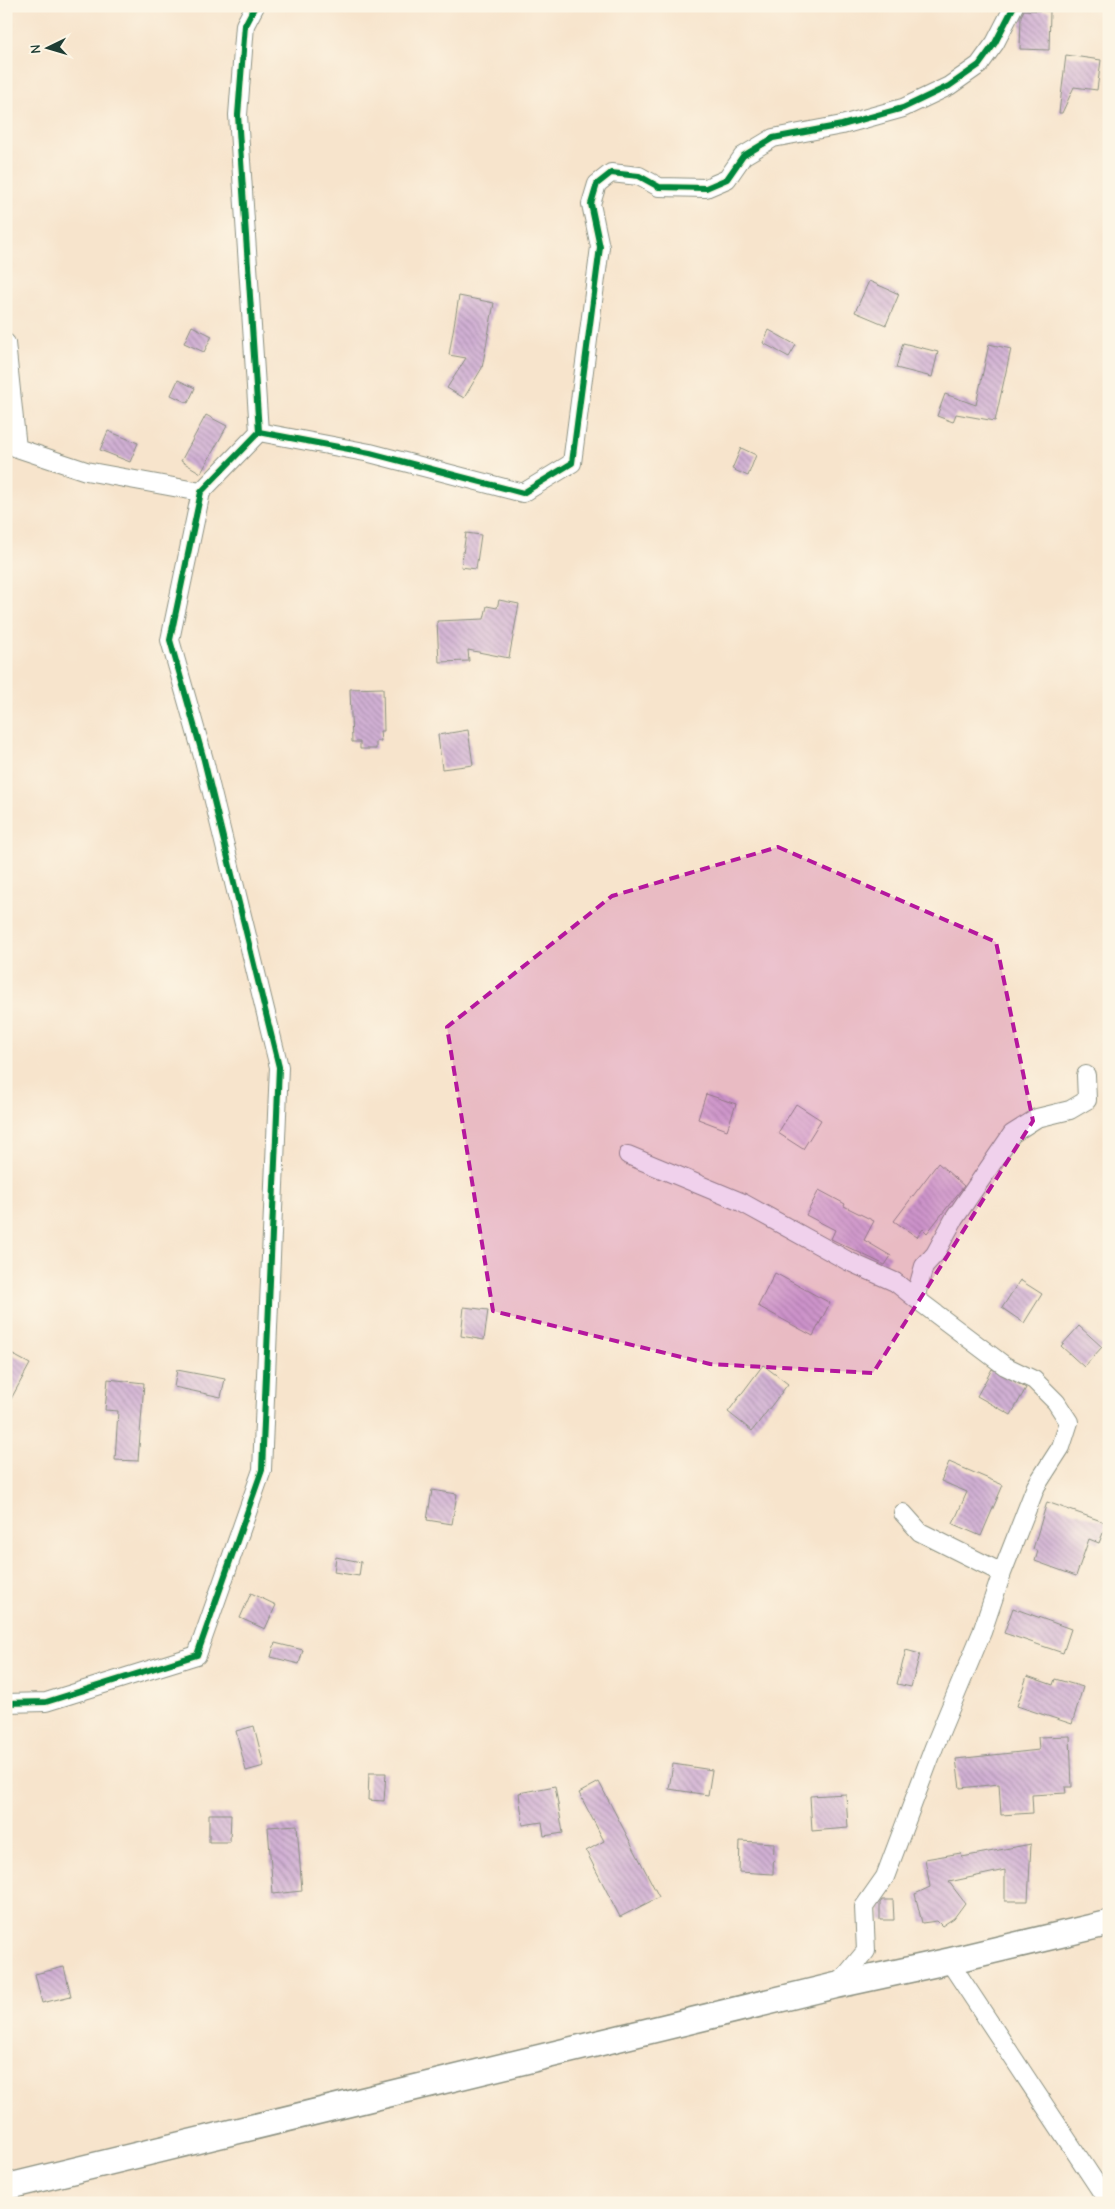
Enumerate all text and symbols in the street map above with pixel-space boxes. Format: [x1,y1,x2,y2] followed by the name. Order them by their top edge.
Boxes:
[22,22,72,72] north arrow
[27,44,44,54] text: N

